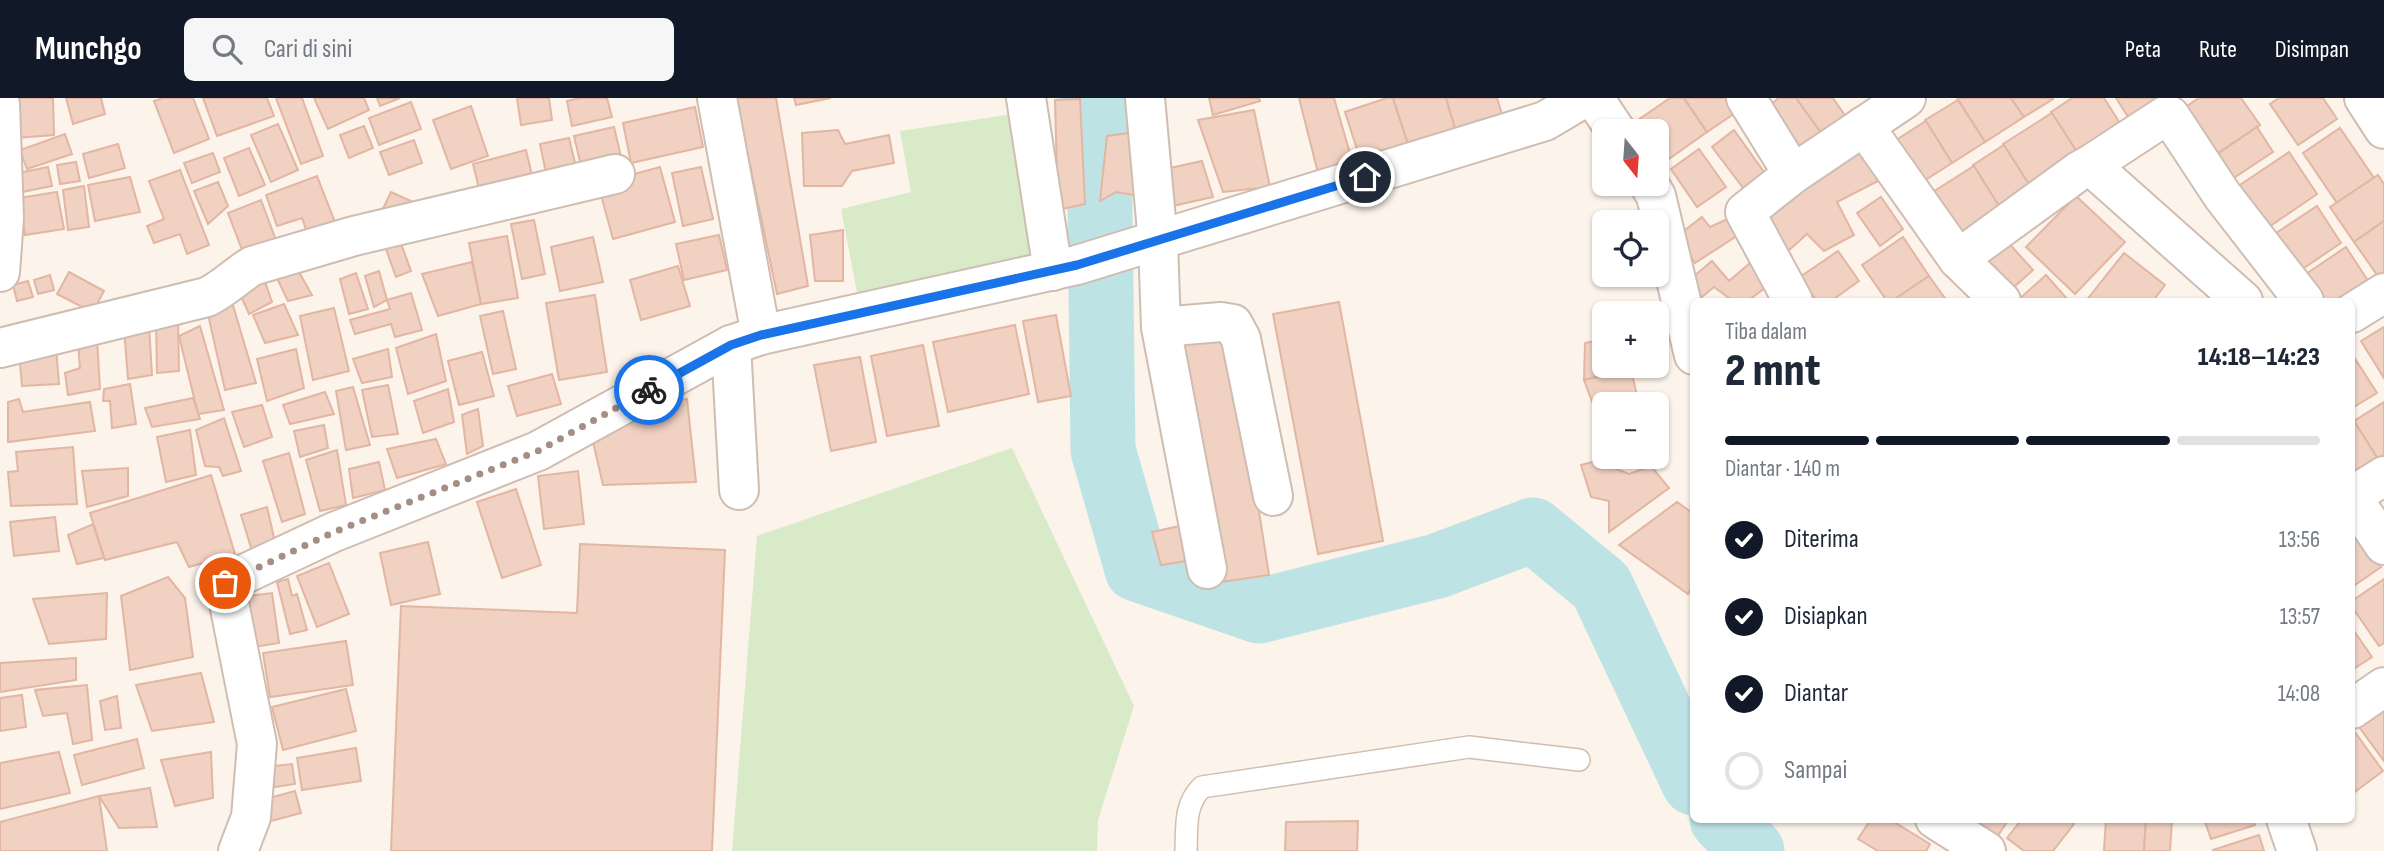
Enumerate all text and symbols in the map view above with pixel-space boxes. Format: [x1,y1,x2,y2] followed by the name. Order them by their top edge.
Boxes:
[184,18,674,81] search box
[35,29,142,69] text: Munchgo
[208,30,246,68] icon: search
[264,34,352,65] text: Cari di sini
[2125,35,2161,64] text: Peta
[2199,35,2237,64] text: Rute
[2275,35,2349,64] text: Disimpan
[1592,119,1670,196] north arrow
[1592,119,1669,469] map controls
[1335,147,1395,207] pin
[1346,158,1384,196] icon: home
[1592,210,1669,287] button: locate
[1592,301,1669,378] button: +
[1725,318,1807,346] text: Tiba dalam
[2198,342,2320,373] text: 14:18–14:23
[1725,344,1820,399] text: 2 mnt
[614,355,684,425] courier
[630,371,668,409] icon: bike
[1592,392,1669,469] button: −
[1725,455,1840,483] text: Diantar · 140 m
[1725,521,1763,559] icon: check
[1784,524,1859,555] text: Diterima
[2279,526,2320,554] text: 13:56
[195,553,255,613] pin
[206,564,244,602] icon: bag
[1725,598,1763,636] icon: check
[1784,601,1868,632] text: Disiapkan
[2280,603,2320,631] text: 13:57
[1725,675,1763,713] icon: check
[1784,678,1848,709] text: Diantar
[2278,680,2320,708] text: 14:08
[1784,755,1847,786] text: Sampai

